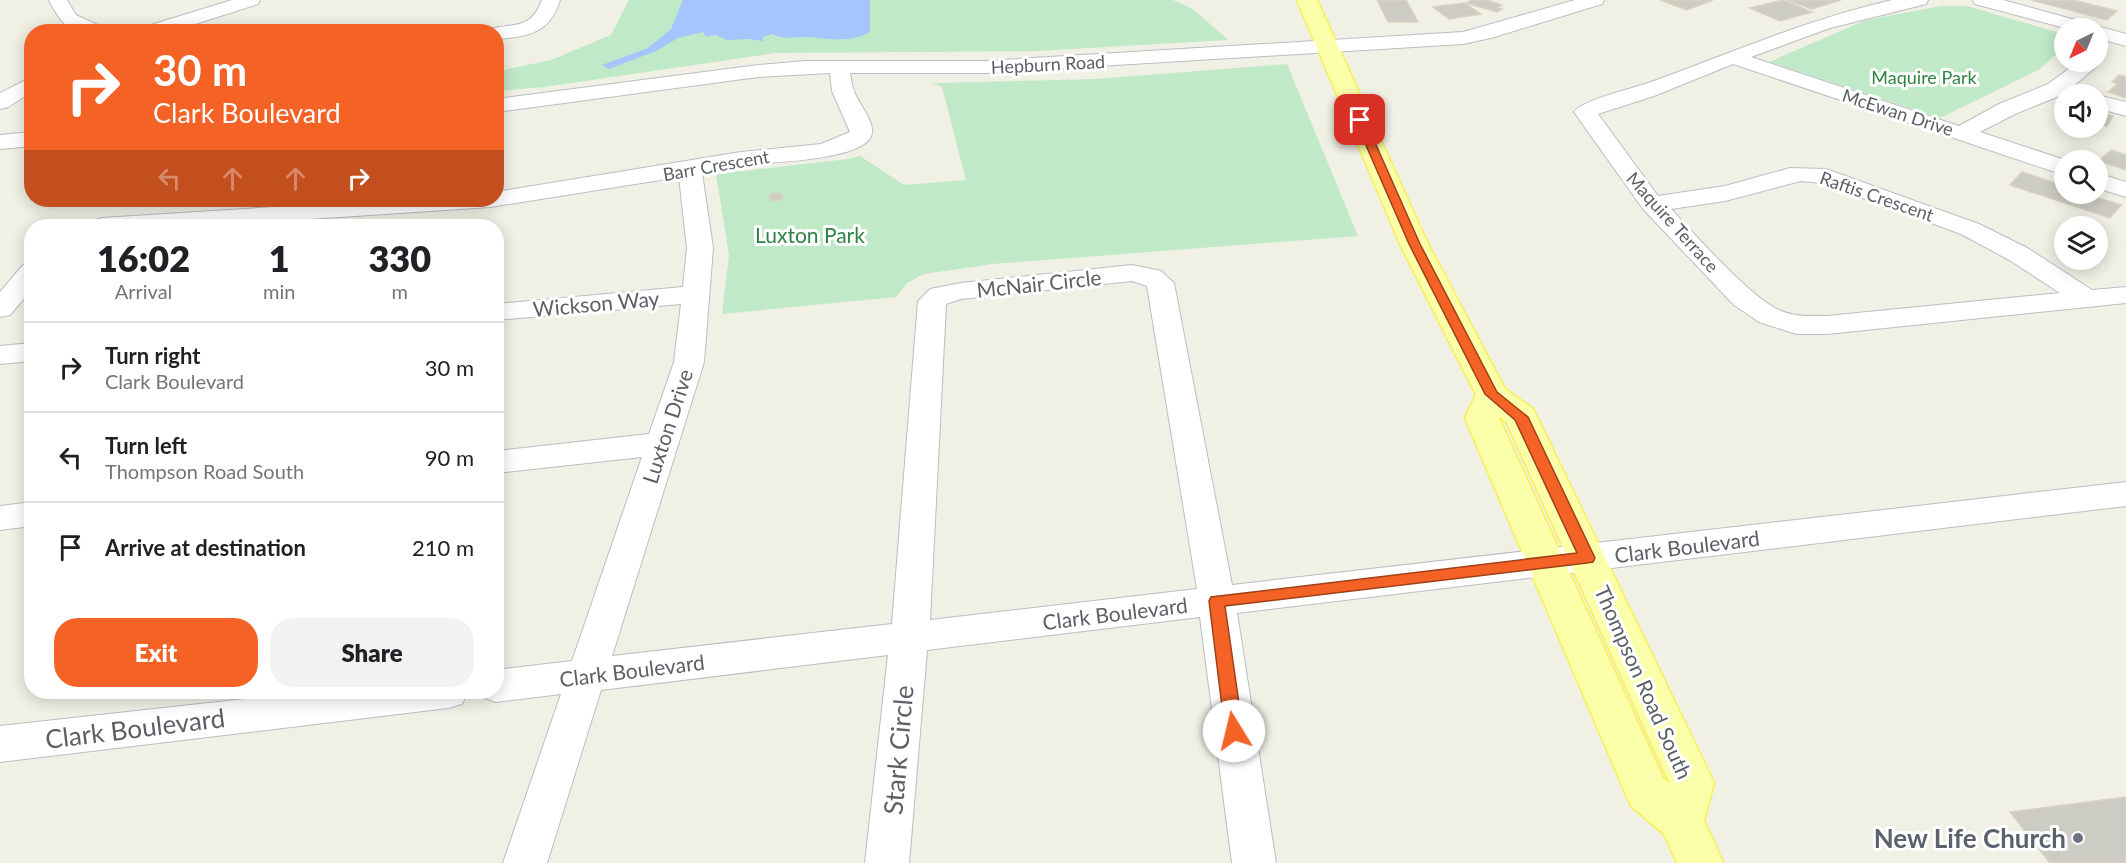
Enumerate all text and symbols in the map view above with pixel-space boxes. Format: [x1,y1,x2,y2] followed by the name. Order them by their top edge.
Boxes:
[2054,18,2108,72] north arrow
[2054,18,2108,270] map controls
[153,45,247,95] text: 30 m
[54,48,132,126] icon: right
[990,50,1106,78] street label: Hepburn Road
[1871,66,1977,88] park label: Maquire Park
[1840,84,1956,140] street label: McEwan Drive
[2054,84,2108,138] button: sound
[1334,94,1385,145] pin
[153,96,341,129] text: Clark Boulevard
[1343,103,1376,136] icon: arrive
[661,145,771,185] street label: Barr Crescent
[2054,150,2108,204] button: search
[153,162,186,195] icon: left
[216,162,249,195] icon: ahead
[279,162,312,195] icon: ahead
[342,162,375,195] icon: right
[1817,166,1937,226] street label: Raftis Crescent
[1622,167,1724,277] street label: Maquire Terrace
[2054,216,2108,270] button: layers
[755,222,865,247] park label: Luxton Park
[97,236,190,280] text: 16:02
[269,236,290,280] text: 1
[368,236,431,280] text: 330
[975,264,1103,302] street label: McNair Circle
[115,279,172,303] text: Arrival
[263,279,295,303] text: min
[391,279,408,303] text: m
[532,285,660,321] street label: Wickson Way
[105,342,200,369] text: Turn right
[54,351,87,384] icon: right
[425,354,474,381] text: 30 m
[637,366,697,486] street label: Luxton Drive
[105,369,244,393] text: Clark Boulevard
[105,432,187,459] text: Turn left
[54,441,87,474] icon: left
[425,444,474,471] text: 90 m
[105,459,304,483] text: Thompson Road South
[1613,525,1761,567] street label: Clark Boulevard
[54,531,87,564] icon: arrive
[105,534,306,561] text: Arrive at destination
[412,534,474,561] text: 210 m
[1590,581,1698,783] street label: Thompson Road South
[1041,592,1189,634] street label: Clark Boulevard
[54,618,258,687] button: Exit
[270,618,474,687] button: Share
[558,649,706,691] street label: Clark Boulevard
[876,684,920,816] street label: Stark Circle
[1202,699,1266,763] position arrow
[43,701,227,755] street label: Clark Boulevard
[1874,822,2066,854] place label: New Life Church
[2071,831,2085,845] marker: New Life Church

